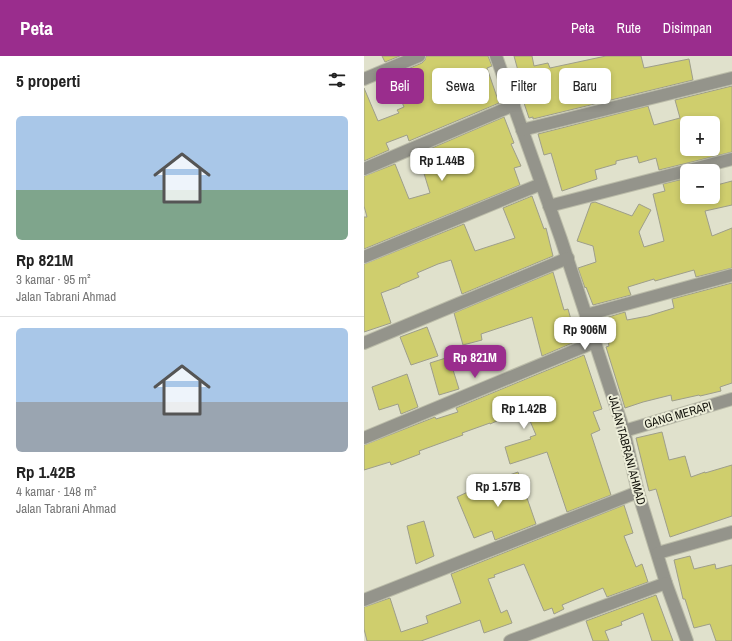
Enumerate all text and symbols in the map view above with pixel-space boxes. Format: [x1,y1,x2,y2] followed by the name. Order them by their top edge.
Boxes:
[20,15,53,41] text: Peta
[571,19,595,37] text: Peta
[617,19,641,37] text: Rute
[663,19,712,37] text: Disimpan
[376,68,424,104] chip: Beli
[432,68,489,104] chip: Sewa
[497,68,551,104] chip: Filter
[559,68,611,104] chip: Baru
[16,69,80,92] text: 5 properti
[326,69,348,91] icon: filters
[680,116,720,204] map controls
[680,116,720,156] button: +
[146,142,218,214] icon: home
[401,148,483,182] pin: Rp 1.44B
[419,152,465,169] text: Rp 1.44B
[680,164,720,204] button: −
[16,248,73,271] text: Rp 821M
[16,271,91,288] text: 3 kamar · 95 m²
[16,288,116,305] text: Jalan Tabrani Ahmad
[548,317,622,351] pin: Rp 906M
[563,321,607,338] text: Rp 906M
[438,345,512,379] pin: Rp 821M
[453,349,497,366] text: Rp 821M
[146,354,218,426] icon: home
[605,393,649,507] street label: JALAN TABRANI AHMAD
[483,396,565,430] pin: Rp 1.42B
[642,398,714,432] street label: GANG MERAPI
[501,400,547,417] text: Rp 1.42B
[16,460,76,483] text: Rp 1.42B
[457,474,539,508] pin: Rp 1.57B
[475,478,521,495] text: Rp 1.57B
[16,483,97,500] text: 4 kamar · 148 m²
[16,500,116,517] text: Jalan Tabrani Ahmad

